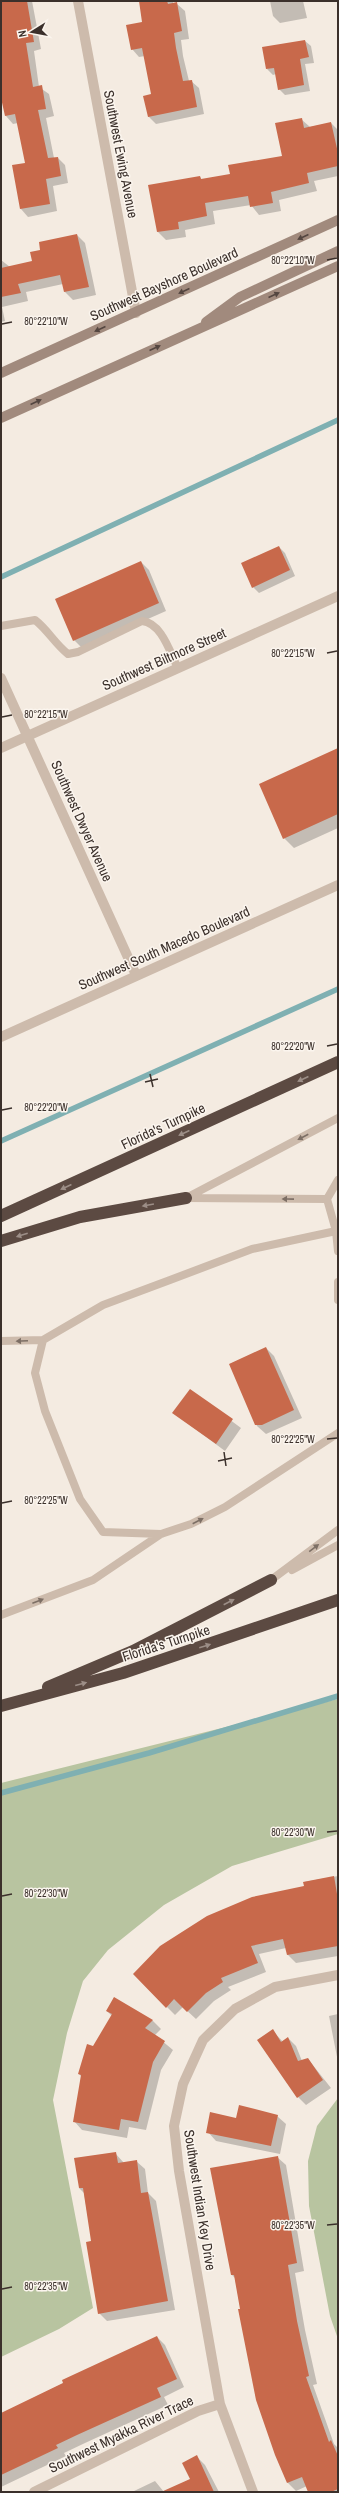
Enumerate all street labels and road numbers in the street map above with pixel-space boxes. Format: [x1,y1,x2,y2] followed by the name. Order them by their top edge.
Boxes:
[100,88,142,220] street label: Southwest Ewing Avenue
[87,243,241,325] street label: Southwest Bayshore Boulevard
[99,624,229,694] street label: Southwest Biltmore Street
[47,758,117,884] street label: Southwest Dwyer Avenue
[76,902,252,994] street label: Southwest South Macedo Boulevard
[118,1099,208,1153] street label: Florida's Turnpike
[120,1620,212,1666] street label: Florida's Turnpike
[180,2128,220,2272] street label: Southwest Indian Key Drive
[46,2391,196,2477] street label: Southwest Myakka River Trace

